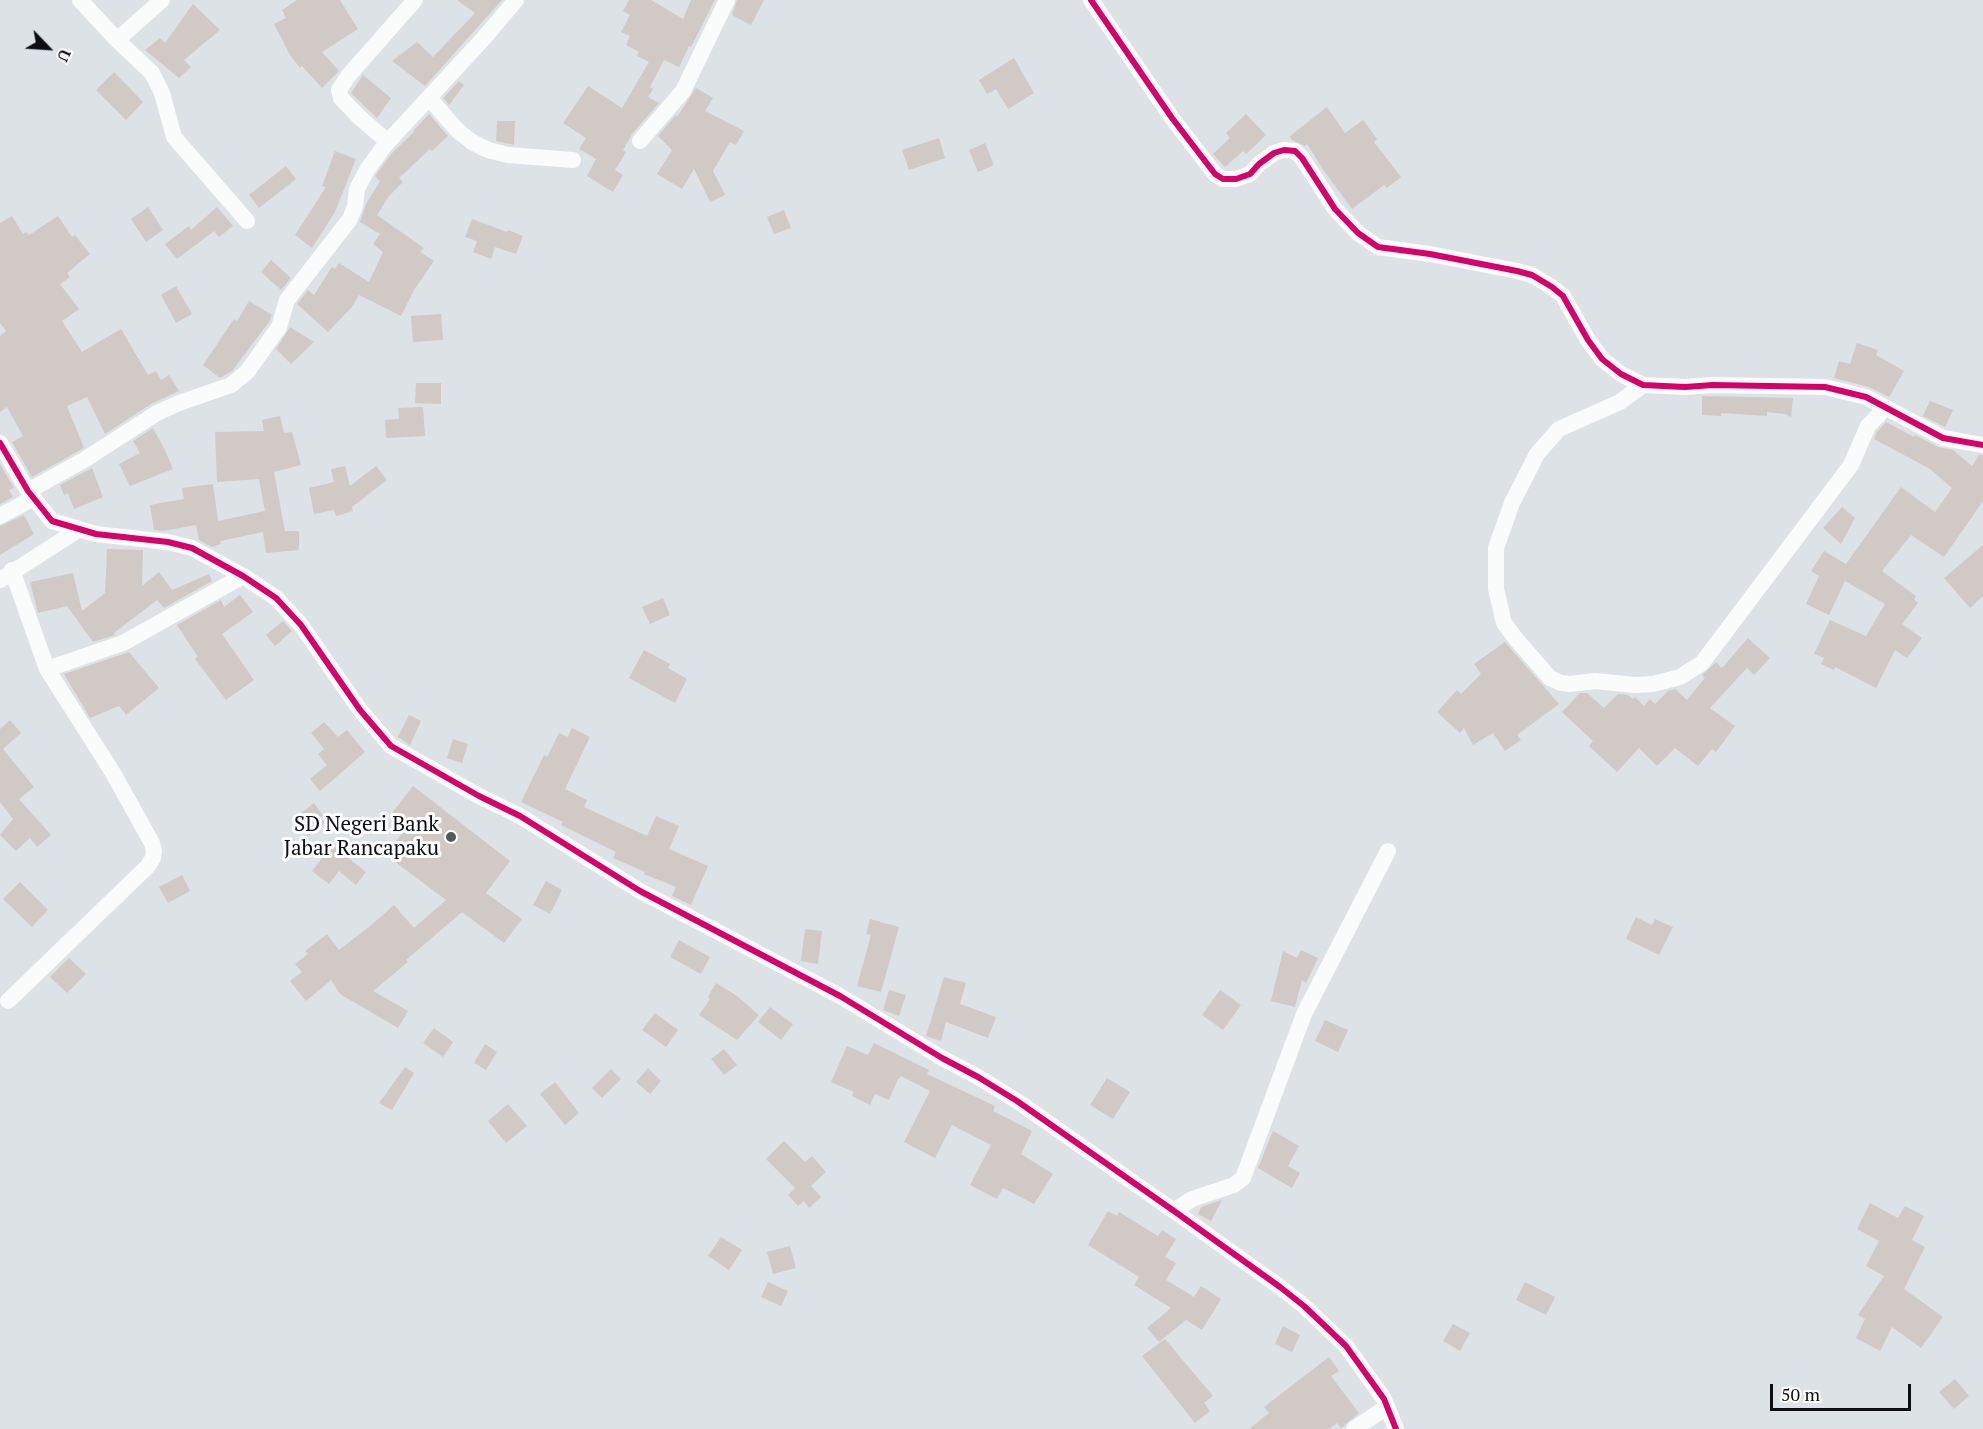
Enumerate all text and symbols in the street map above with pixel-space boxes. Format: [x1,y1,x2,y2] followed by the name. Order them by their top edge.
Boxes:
[18,18,78,78] north arrow
[52,46,77,65] text: U
[284,812,439,862] place label: SD Negeri Bank Jabar Rancapaku
[444,830,458,844] marker: SD Negeri Bank Jabar Rancapaku
[1773,1372,1914,1410] scale bar
[1781,1382,1820,1406] text: 50 m

